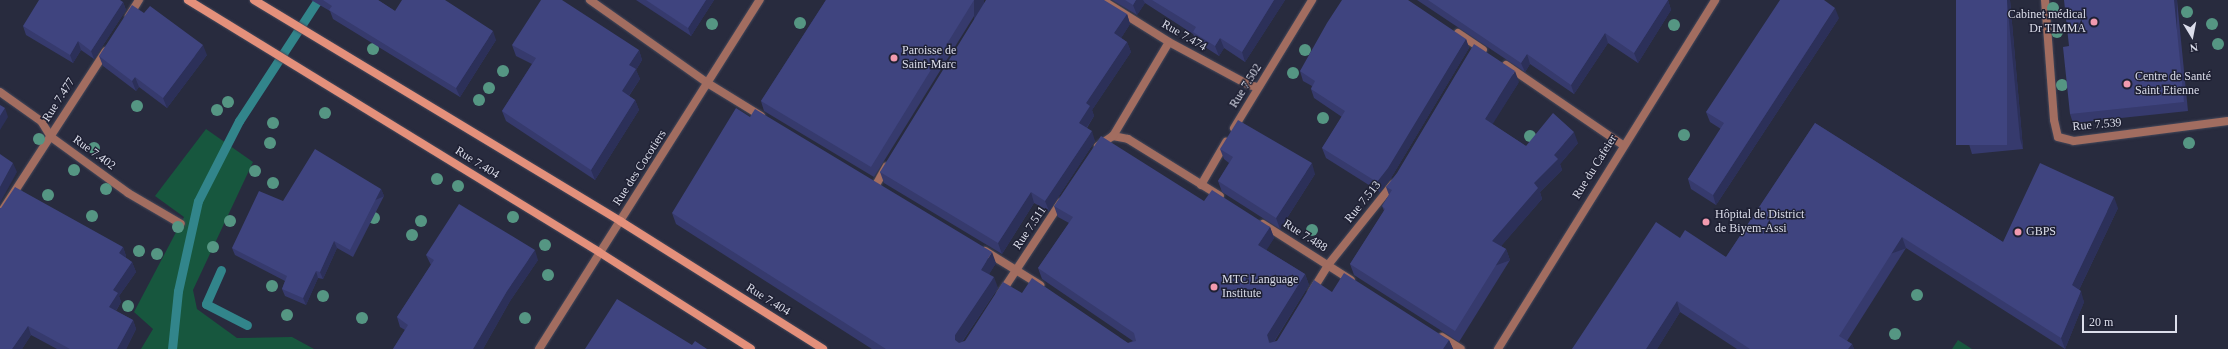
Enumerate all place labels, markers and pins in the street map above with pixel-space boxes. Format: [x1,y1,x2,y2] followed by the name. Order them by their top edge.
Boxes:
[2008,8,2086,36] place label: Cabinet médical Dr TIMMA
[2089,17,2099,27] marker: Cabinet médical Dr TIMMA
[902,44,956,72] place label: Paroisse de Saint-Marc
[889,53,899,63] marker: Paroisse de Saint-Marc
[2135,70,2211,98] place label: Centre de Santé Saint Etienne
[2122,79,2132,89] marker: Centre de Santé Saint Etienne
[1715,208,1804,236] place label: Hôpital de District de Biyem-Assi
[1700,216,1712,228] marker: Hôpital de District de Biyem-Assi
[2026,225,2056,239] place label: GBPS
[2013,227,2023,237] marker: GBPS
[1222,273,1298,301] place label: MTC Language Institute
[1209,282,1219,292] marker: MTC Language Institute

